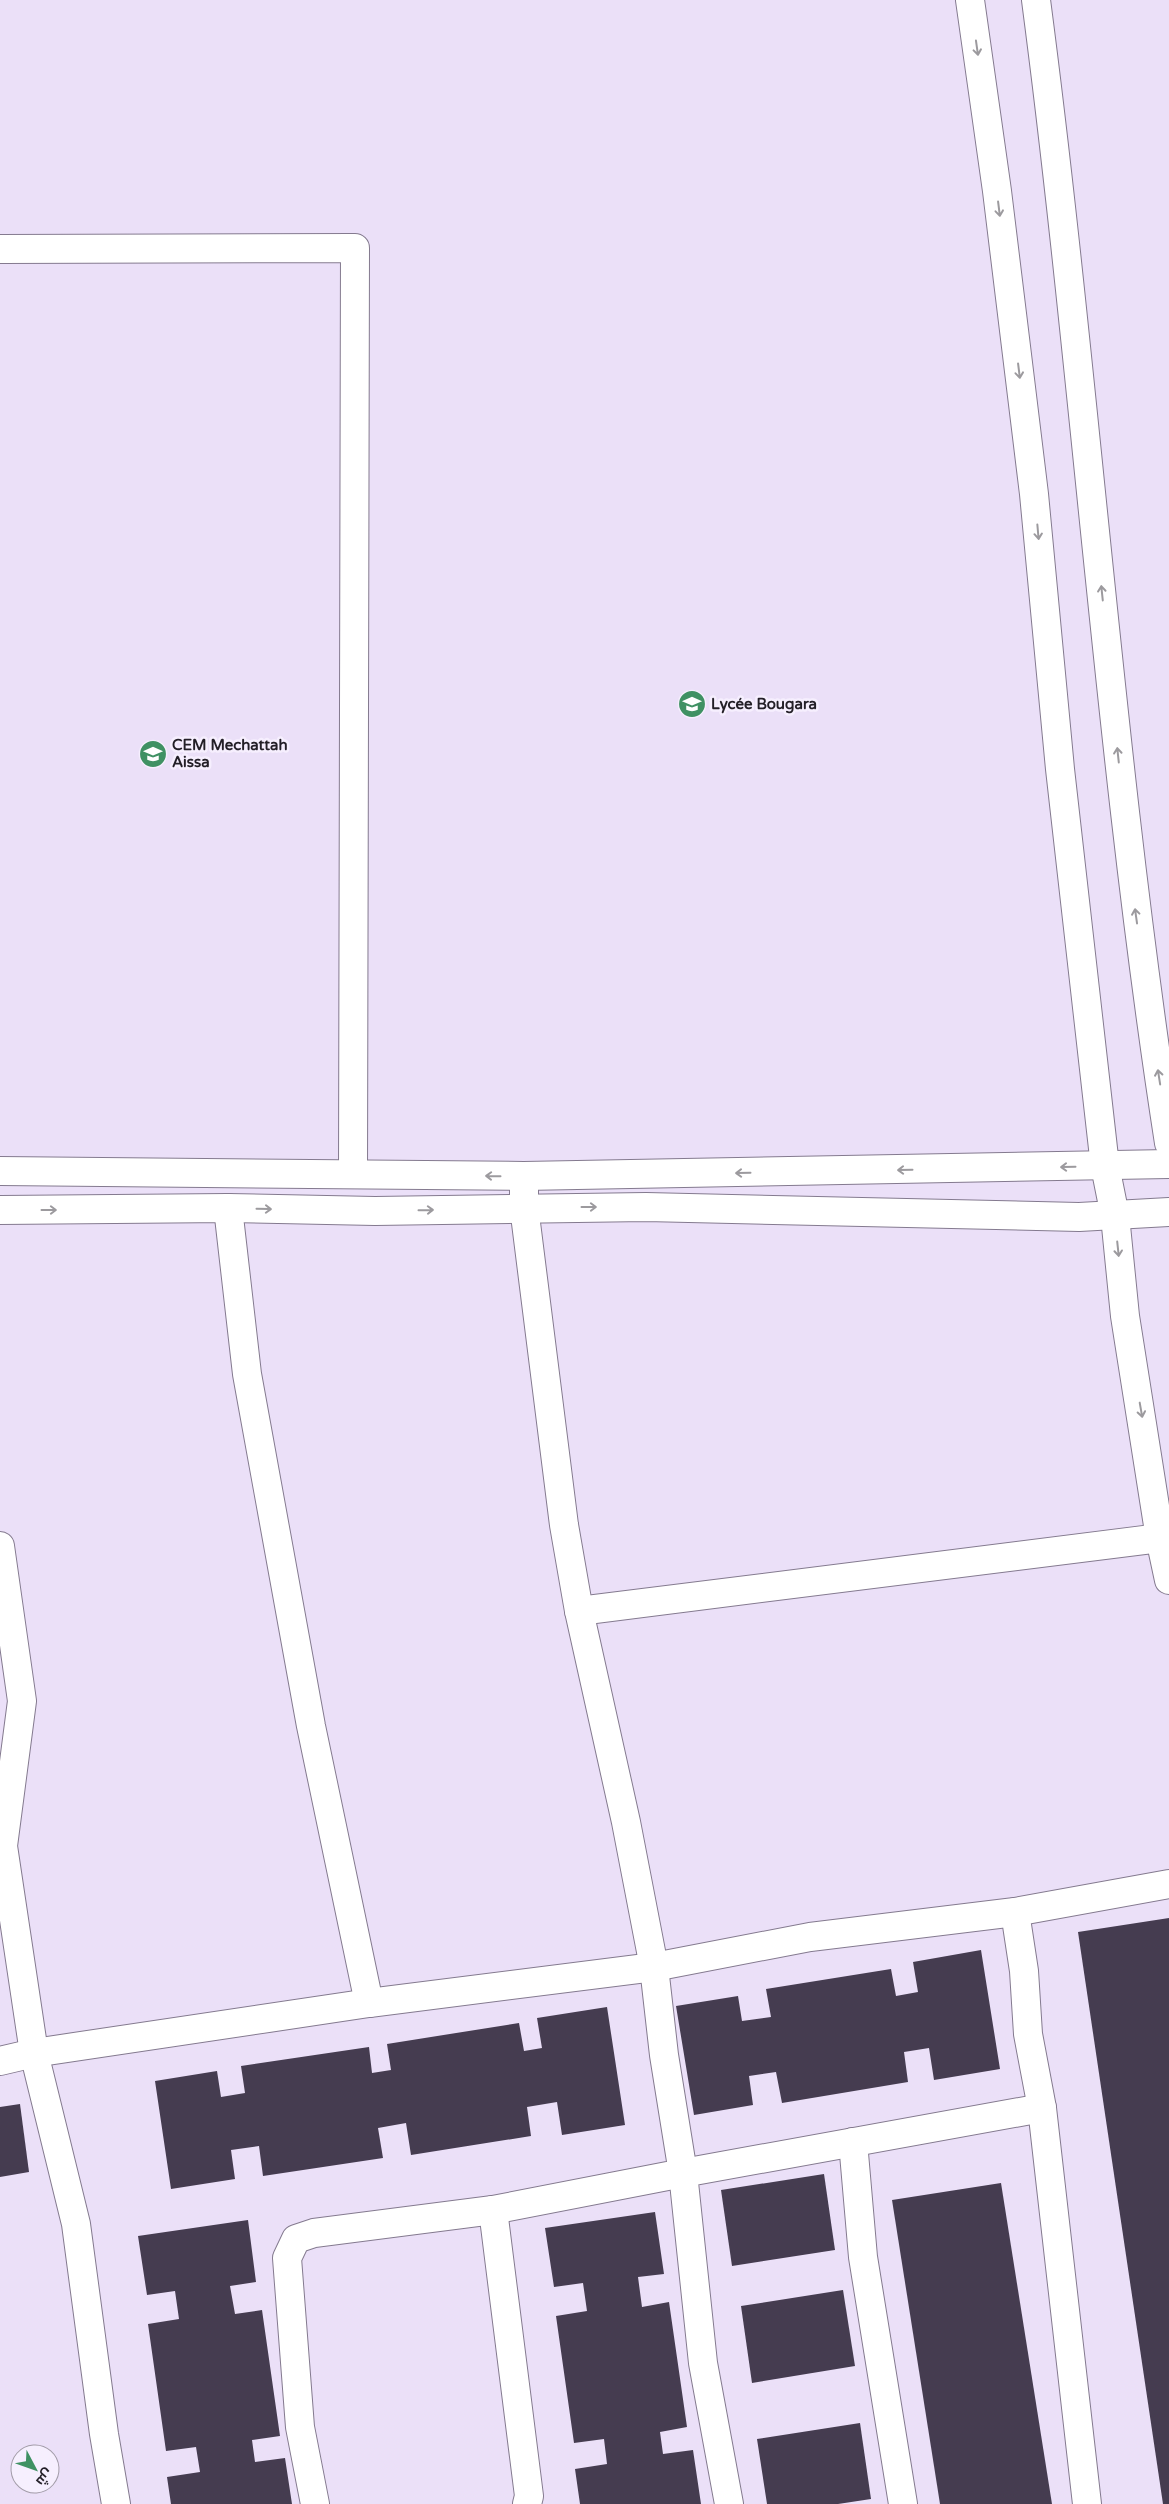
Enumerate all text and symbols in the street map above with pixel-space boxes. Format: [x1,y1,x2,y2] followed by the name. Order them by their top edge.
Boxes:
[972,40,982,56] one-way arrow
[994,201,1004,217] one-way arrow
[1014,362,1024,378] one-way arrow
[1033,524,1042,540] one-way arrow
[1097,585,1107,601] one-way arrow
[677,689,707,719] school or university icon: Lycée Bougara
[711,695,817,714] place label: Lycée Bougara
[172,736,288,771] place label: CEM Mechattah Aissa
[138,739,168,769] school or university icon: CEM Mechattah Aissa
[1113,747,1123,763] one-way arrow
[1131,909,1141,925] one-way arrow
[1153,1070,1163,1086] one-way arrow
[1060,1162,1076,1172] one-way arrow
[898,1165,914,1175] one-way arrow
[735,1168,752,1178] one-way arrow
[485,1171,502,1181] one-way arrow
[580,1202,596,1212] one-way arrow
[255,1204,271,1214] one-way arrow
[40,1205,56,1215] one-way arrow
[418,1205,434,1214] one-way arrow
[1113,1241,1123,1257] one-way arrow
[1137,1401,1147,1417] one-way arrow
[10,2444,60,2494] north arrow
[32,2465,57,2490] text: ش

